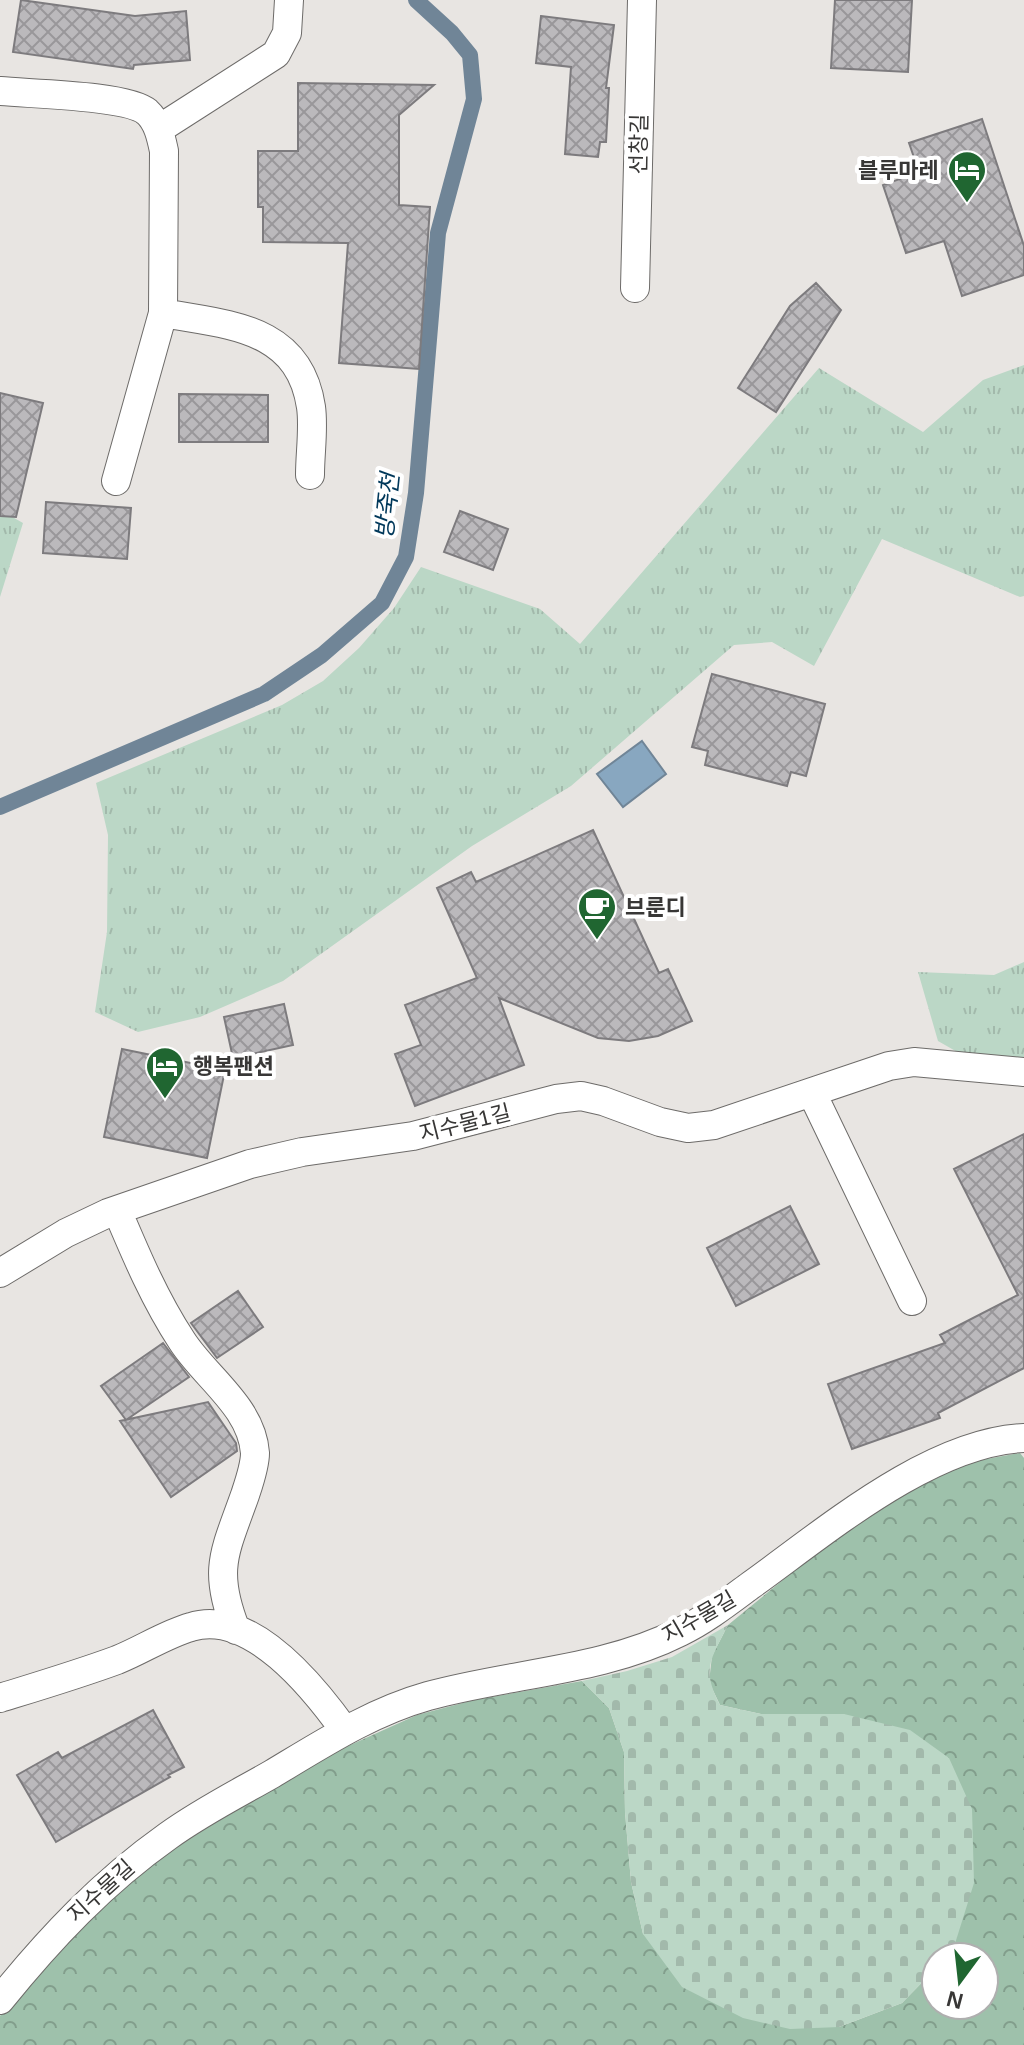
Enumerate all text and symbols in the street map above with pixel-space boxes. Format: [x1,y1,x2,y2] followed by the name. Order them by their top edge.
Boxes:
[626,113,652,175] street label: 선창길
[946,149,988,204] hotel icon: 블루마레
[858,158,939,183] place label: 블루마레
[370,469,404,540] water label: 방죽천
[576,886,618,941] cafe icon: 브룬디
[625,895,686,920] place label: 브룬디
[144,1045,186,1100] hotel icon: 행복팬션
[193,1054,274,1079] place label: 행복팬션
[417,1100,513,1146] street label: 지수물1길
[658,1586,740,1648] street label: 지수물길
[63,1855,139,1927] street label: 지수물길
[920,1941,1000,2021] north arrow
[944,1986,966,2014] text: N

